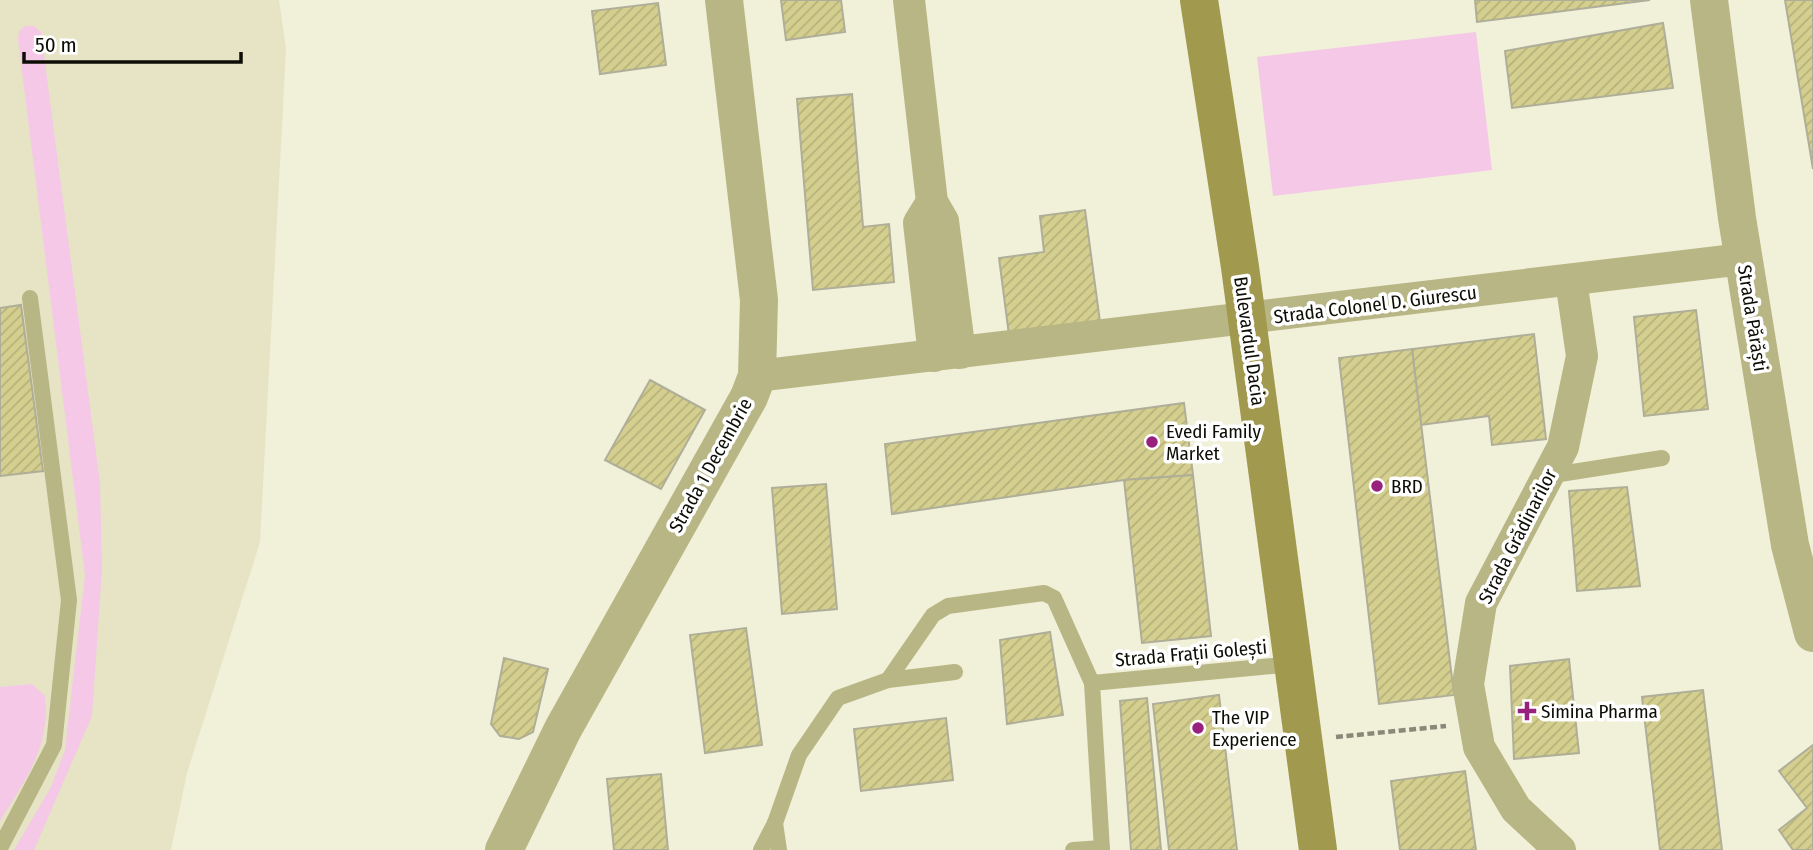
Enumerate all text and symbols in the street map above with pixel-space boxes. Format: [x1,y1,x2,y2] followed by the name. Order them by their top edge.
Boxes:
[24,21,242,65] scale bar
[35,32,77,58] text: 50 m
[1733,263,1772,373] street label: Strada Părăști
[1229,275,1270,407] street label: Bulevardul Dacia
[1272,281,1478,328] street label: Strada Colonel D. Giurescu
[664,394,757,536] street label: Strada 1 Decembrie
[1166,420,1261,465] place label: Evedi Family Market
[1144,434,1160,450] marker: Evedi Family Market
[1474,465,1562,608] street label: Strada Grădinarilor
[1391,475,1423,498] place label: BRD
[1369,478,1385,494] marker: BRD
[1114,635,1268,672] street label: Strada Frații Golești
[1541,700,1658,723] place label: Simina Pharma
[1519,703,1535,719] marker: Simina Pharma
[1212,706,1297,751] place label: The VIP Experience
[1190,720,1206,736] marker: The VIP Experience

